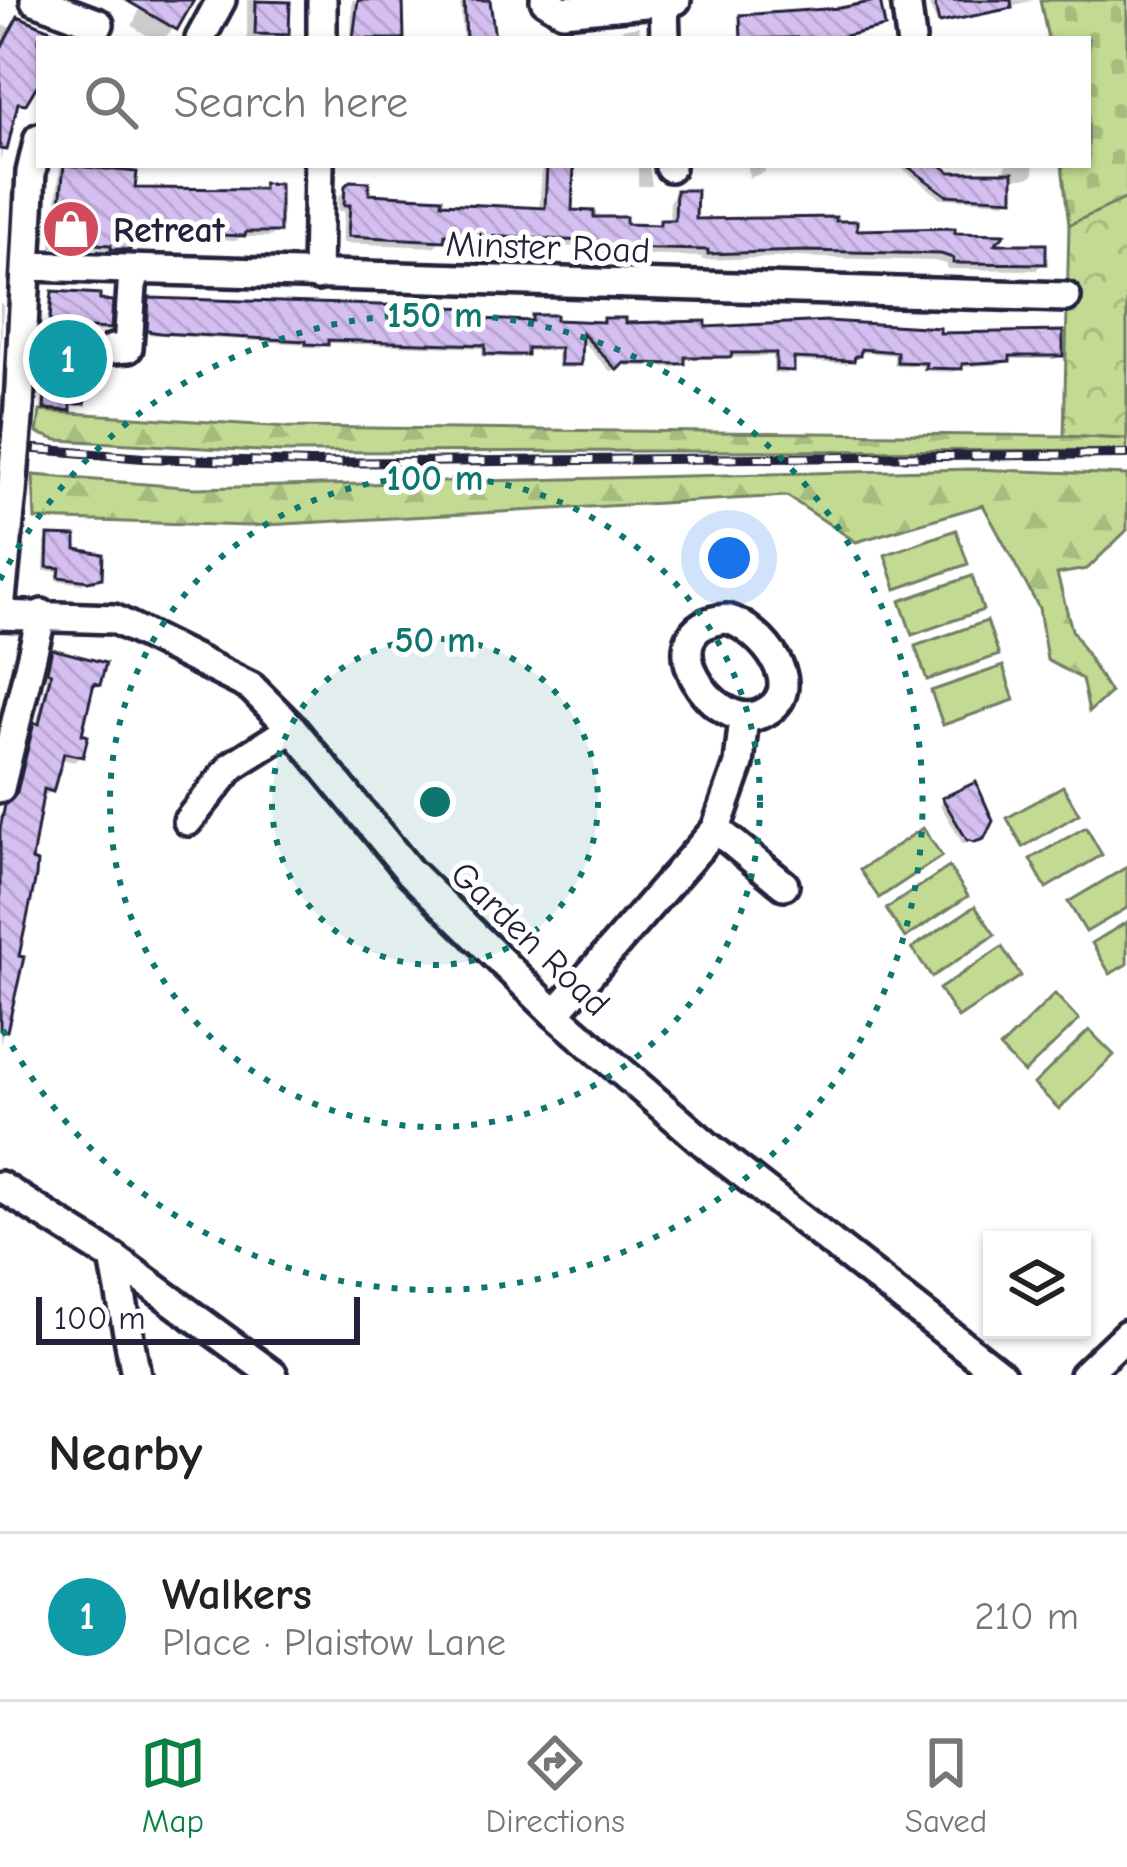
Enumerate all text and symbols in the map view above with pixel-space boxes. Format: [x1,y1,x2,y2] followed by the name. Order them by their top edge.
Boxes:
[36,36,1091,168] search box
[78,69,144,135] icon: search
[174,76,408,128] text: Search here
[40,198,102,260] shop icon: Retreat
[113,210,226,251] place label: Retreat
[445,223,651,272] street label: Minster Road
[387,295,483,336] text: 150 m
[29,314,107,404] pin: 1
[387,458,483,499] text: 100 m
[699,528,759,588] your location
[394,620,476,661] text: 50 m
[414,781,456,823] centre of rings
[442,853,618,1025] street label: Garden Road
[983,1231,1091,1339] map controls
[983,1231,1091,1339] button: layers
[36,1291,360,1344] scale bar
[54,1299,146,1337] text: 100 m
[48,1424,202,1483] text: Nearby
[162,1568,312,1620] text: Walkers
[79,1594,95,1639] text: 1
[974,1594,1079,1639] text: 210 m
[162,1620,506,1665] text: Place · Plaistow Lane
[140,1730,206,1840] tab: Map
[486,1730,625,1840] tab: Directions
[905,1730,987,1840] tab: Saved

